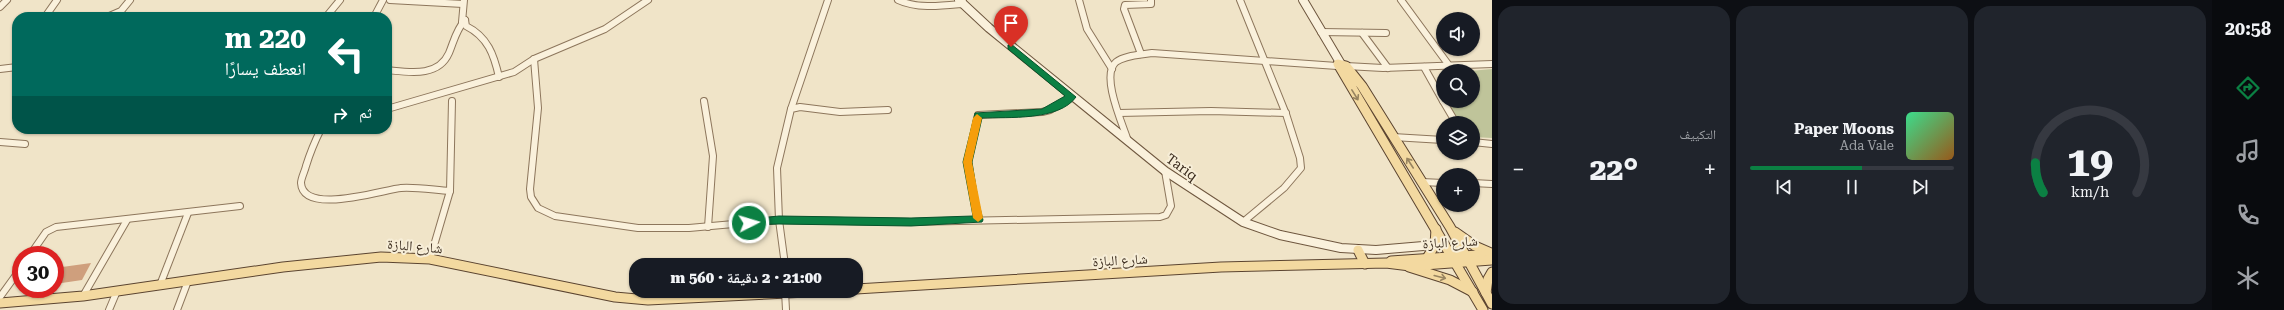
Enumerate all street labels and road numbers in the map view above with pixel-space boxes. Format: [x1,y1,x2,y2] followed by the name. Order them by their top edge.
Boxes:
[1163,150,1201,184] street label: Tariq
[1422,233,1478,253] street label: شارع البازة
[387,236,443,258] street label: شارع البازة
[1092,251,1148,271] street label: شارع البازة

